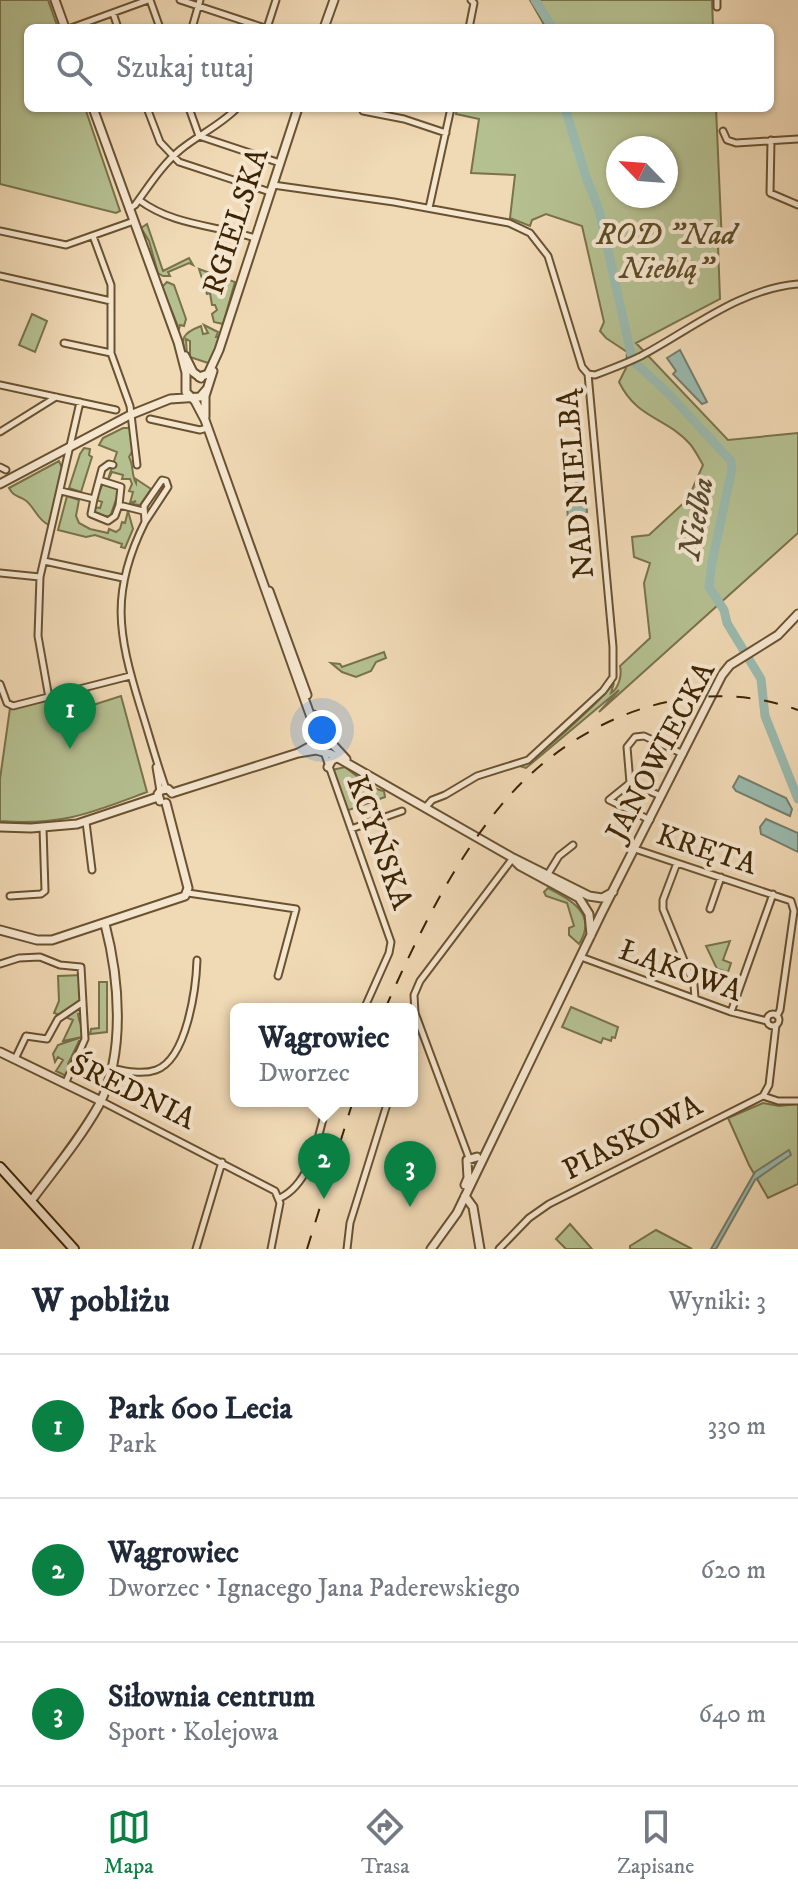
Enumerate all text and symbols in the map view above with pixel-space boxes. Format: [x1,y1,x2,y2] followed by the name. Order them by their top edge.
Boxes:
[24,24,774,112] search box
[52,46,96,90] icon: search
[116,50,254,87] text: Szukaj tutaj
[606,136,678,208] north arrow
[195,143,278,299] street label: RGIELSKA
[595,217,741,288] park label: ROD "Nad Nieblą"
[550,387,603,580] street label: NAD NIELBĄ
[670,474,724,564] water label: Nielba
[597,655,724,850] street label: JANOWIECKA
[44,683,96,749] pin: 1
[302,710,342,750] your location
[337,770,422,915] street label: KCYŃSKA
[652,817,762,884] street label: KRĘTA
[614,932,748,1011] street label: ŁĄKOWA
[230,1003,418,1107] popup
[258,1020,390,1057] text: Wągrowiec
[64,1044,203,1139] street label: ŚREDNIA
[258,1057,350,1090] text: Dworzec
[557,1087,709,1189] street label: PIASKOWA
[298,1133,350,1199] pin: 2
[384,1141,436,1207] pin: 3
[32,1280,170,1322] text: W pobliżu
[669,1285,766,1318] text: Wyniki: 3
[108,1391,292,1428] text: Park 600 Lecia
[53,1410,63,1443] text: 1
[708,1410,766,1443] text: 330 m
[108,1428,157,1461] text: Park
[108,1535,239,1572] text: Wągrowiec
[52,1554,64,1587] text: 2
[701,1554,766,1587] text: 620 m
[108,1572,520,1605] text: Dworzec · Ignacego Jana Paderewskiego
[108,1679,315,1716] text: Siłownia centrum
[53,1698,63,1731] text: 3
[698,1698,766,1731] text: 640 m
[108,1716,278,1749] text: Sport · Kolejowa
[104,1805,154,1880] tab: Mapa
[361,1805,410,1880] tab: Trasa
[617,1805,694,1880] tab: Zapisane

